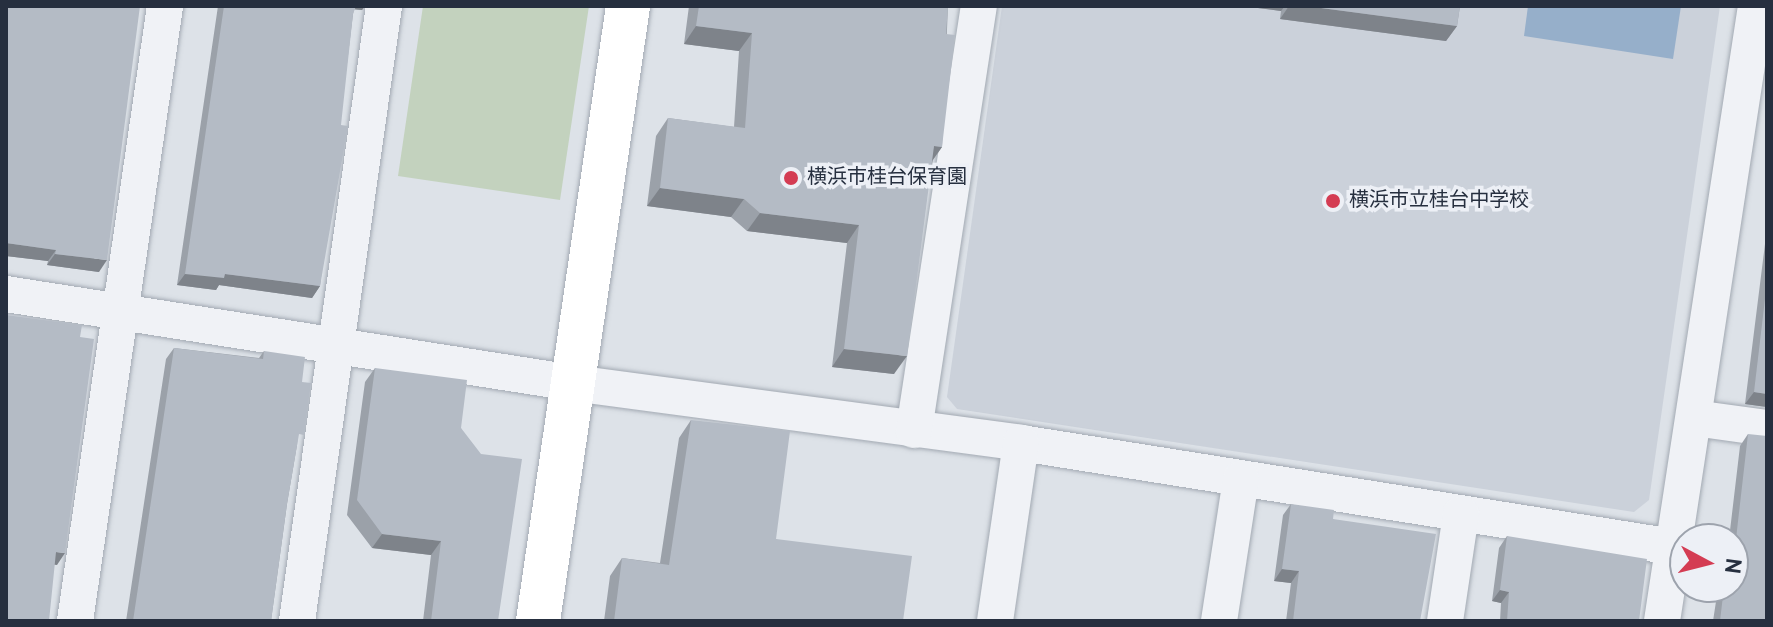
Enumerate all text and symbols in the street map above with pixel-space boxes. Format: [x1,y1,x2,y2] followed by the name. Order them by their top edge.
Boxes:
[807,166,967,190] place label: 横浜市桂台保育園
[782,169,800,187] marker: 横浜市桂台保育園
[1349,189,1529,213] place label: 横浜市立桂台中学校
[1324,192,1342,210] marker: 横浜市立桂台中学校
[1669,523,1749,603] north arrow
[1717,556,1746,575] text: N

